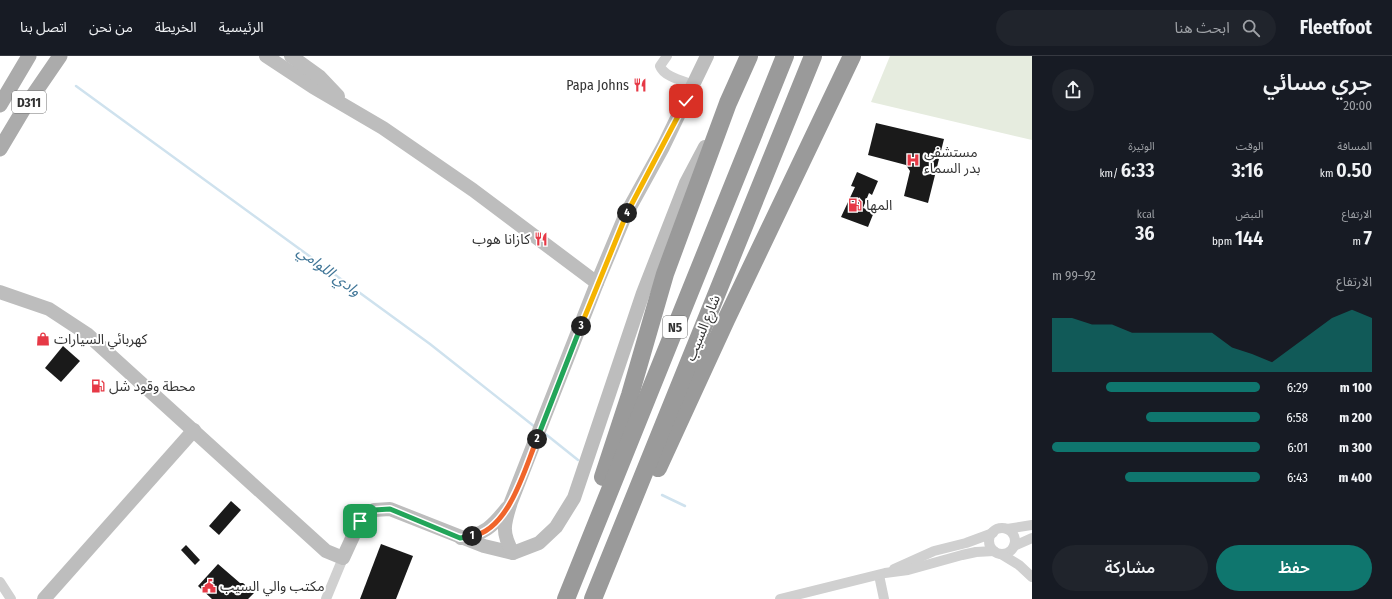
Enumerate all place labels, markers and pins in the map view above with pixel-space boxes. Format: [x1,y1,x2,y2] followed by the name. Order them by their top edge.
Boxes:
[566,77,629,94] place label: Papa Johns
[632,77,648,93] restaurant icon: Papa Johns
[669,84,703,118] pin
[924,144,981,177] place label: مستشفى بدر السماء
[905,152,921,168] hospital icon: مستشفى بدر السماء
[847,197,863,213] fuel station icon: المها
[866,197,892,214] place label: المها
[617,203,637,223] pin: 4
[472,231,530,248] place label: كازانا هوب
[533,231,549,247] restaurant icon: كازانا هوب
[571,316,591,336] pin: 3
[35,331,51,347] shop icon: كهربائي السيارات
[54,331,148,350] place label: كهربائي السيارات
[90,378,106,394] fuel station icon: محطة وقود شل
[109,378,196,395] place label: محطة وقود شل
[527,429,547,449] pin: 2
[343,504,377,538] pin
[462,526,482,546] pin: 1
[201,578,217,594] public building icon: مكتب والي السيب
[220,578,325,597] place label: مكتب والي السيب

